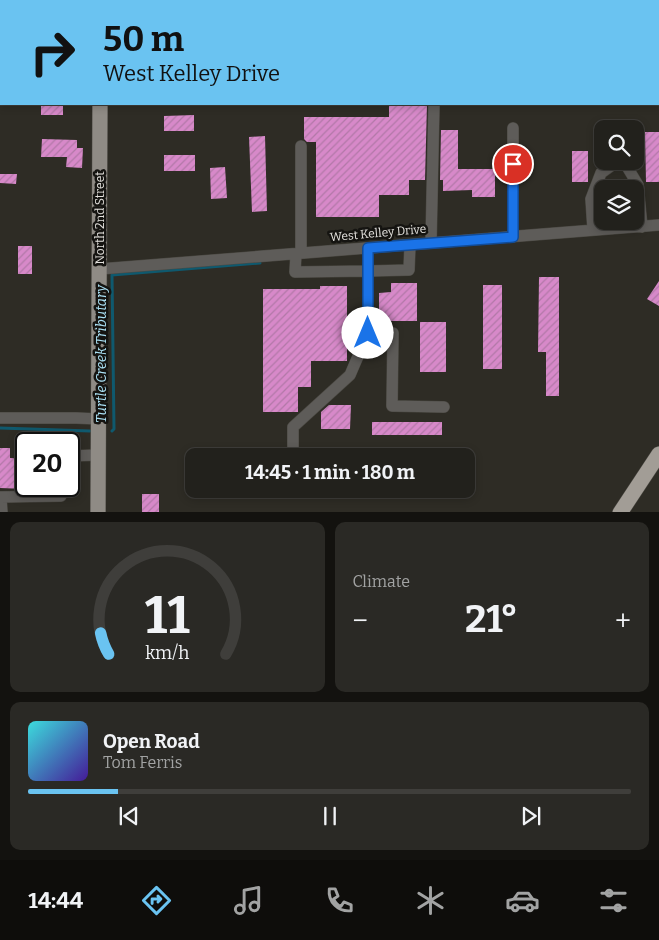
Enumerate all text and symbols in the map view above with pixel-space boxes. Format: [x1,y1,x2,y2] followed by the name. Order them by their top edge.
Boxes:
[103,18,184,60] text: 50 m
[20,20,85,85] icon: right
[103,60,280,87] text: West Kelley Drive
[594,120,644,230] map controls
[594,120,644,170] button: search
[492,143,534,185] pin
[499,150,527,178] icon: arrive
[93,171,107,265] street label: North 2nd Street
[594,180,644,230] button: layers
[329,222,427,244] street label: West Kelley Drive
[93,284,110,423] water label: Turtle Creek Tributary
[341,306,393,358] position arrow
[15,432,80,497] speed limit sign: 20
[245,461,415,484] text: 14:45 · 1 min · 180 m
[353,572,410,591] text: Climate
[145,584,190,647] text: 11
[465,596,518,642] text: 21°
[353,604,368,637] text: −
[615,604,631,637] text: +
[145,642,189,664] text: km/h
[103,730,200,753] text: Open Road
[103,753,182,772] text: Tom Ferris
[115,802,143,830] icon: previous
[316,802,344,830] icon: pause
[517,802,545,830] icon: next
[139,883,174,918] icon: directions
[231,883,266,918] icon: music
[322,883,357,918] icon: phone
[413,883,448,918] icon: climate
[505,883,540,918] icon: car
[596,883,631,918] icon: filters
[28,887,83,914] text: 14:44

